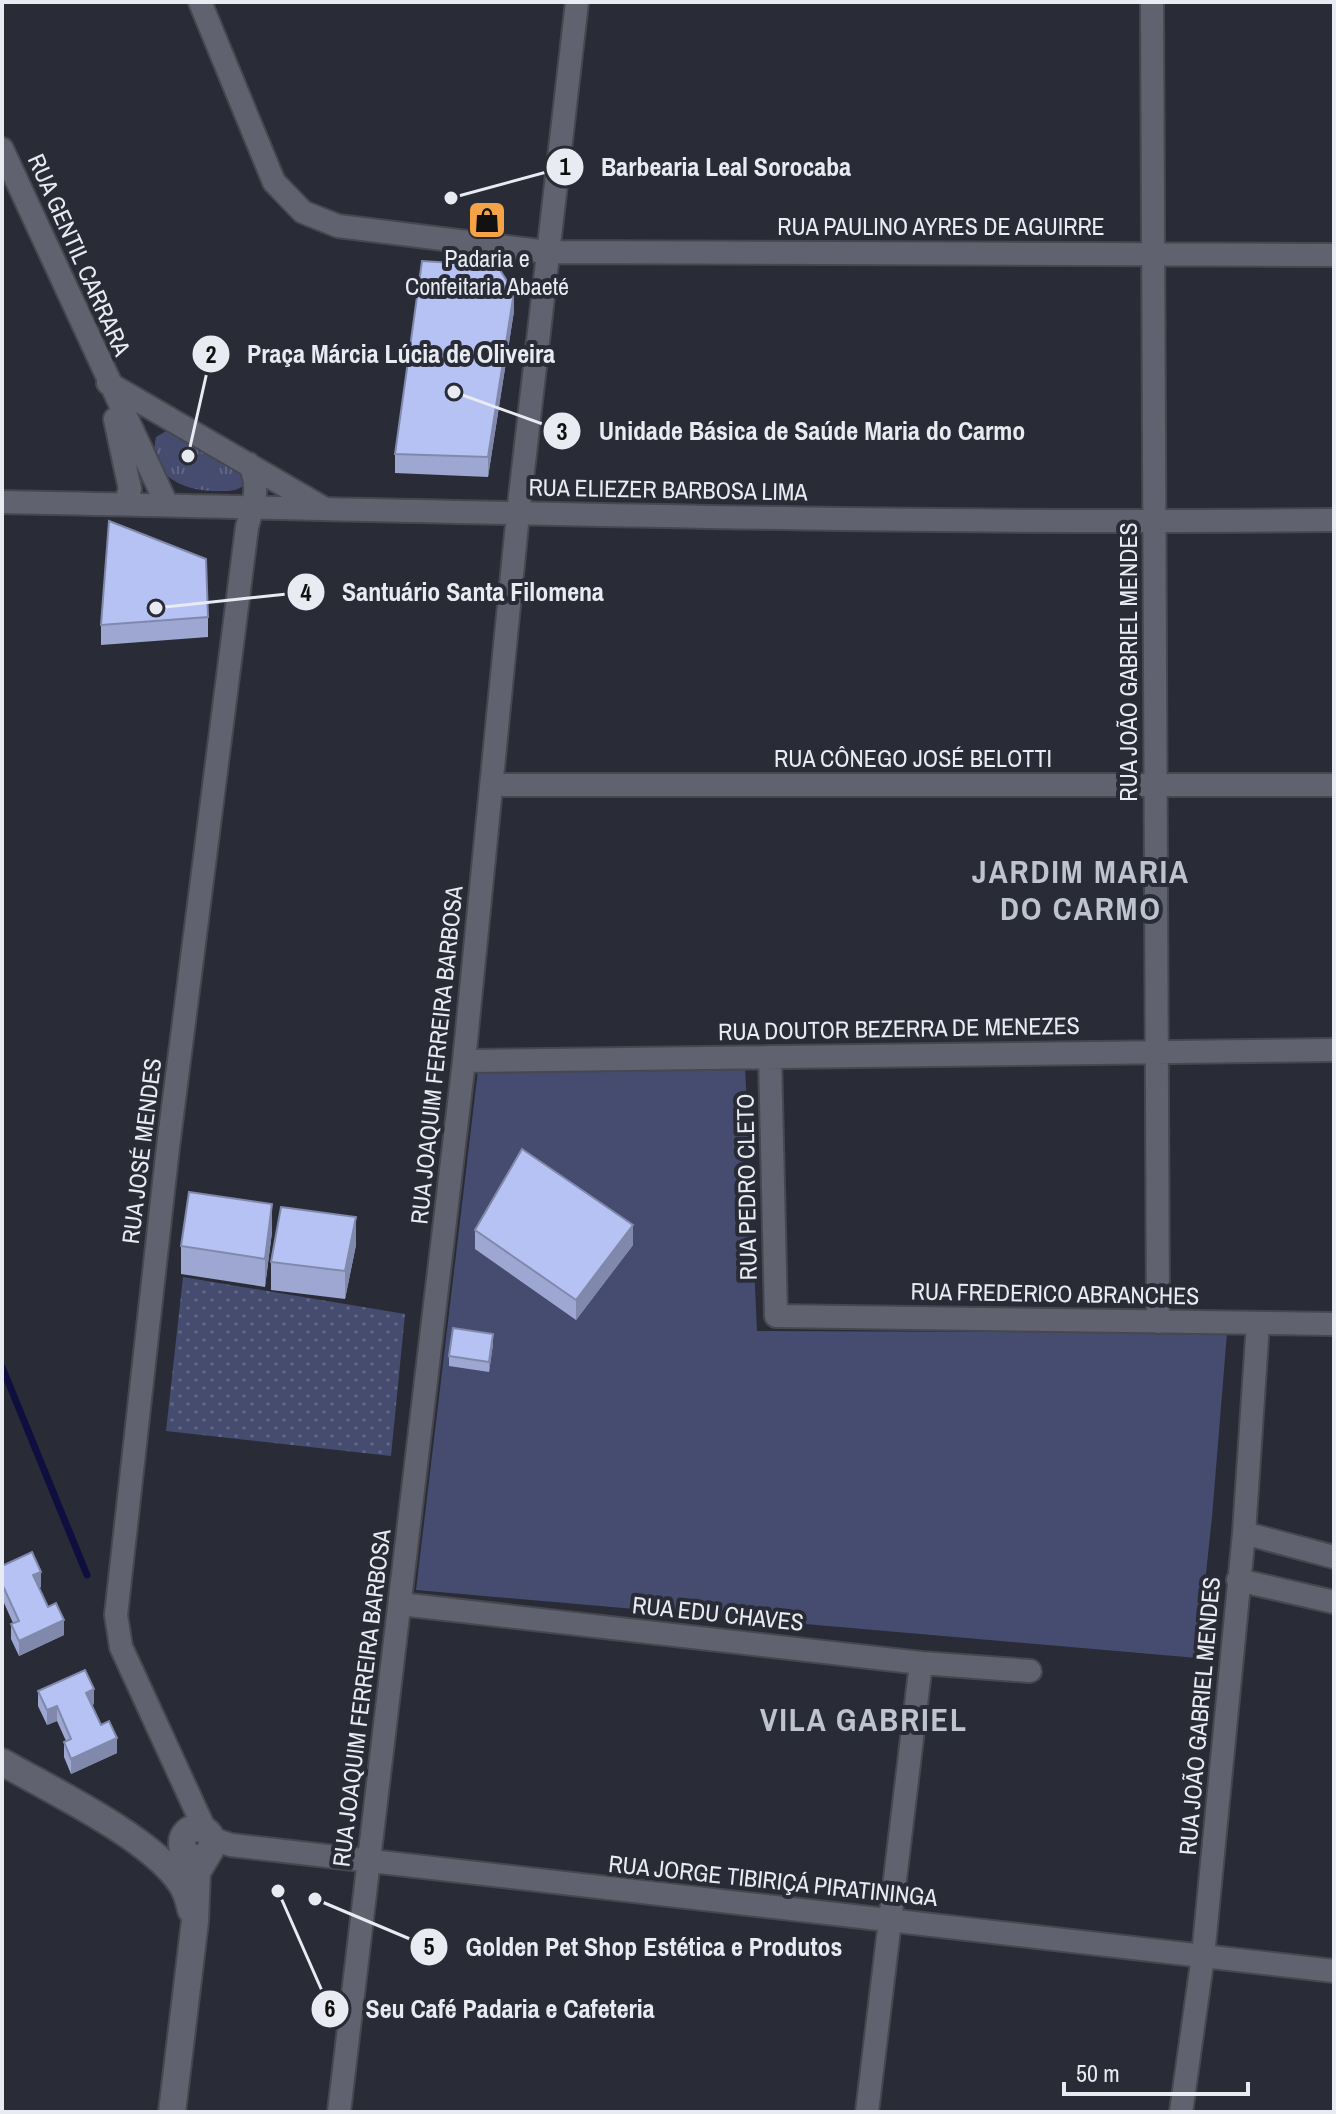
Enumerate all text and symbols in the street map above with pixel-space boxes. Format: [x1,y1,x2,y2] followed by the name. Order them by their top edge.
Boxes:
[545,142,867,192] callout: Barbearia Leal Sorocaba
[21,149,139,361] street label: RUA GENTIL CARRARA
[601,149,851,184] text: Barbearia Leal Sorocaba
[560,150,571,182] text: 1
[466,199,508,241] shop icon: Padaria e Confeitaria Abaeté
[777,210,1105,242] street label: RUA PAULINO AYRES DE AGUIRRE
[405,242,569,302] place label: Padaria e Confeitaria Abaeté
[191,329,571,379] callout: Praça Márcia Lúcia de Oliveira
[247,336,555,371] text: Praça Márcia Lúcia de Oliveira
[206,338,217,370] text: 2
[542,406,1041,456] callout: Unidade Básica de Saúde Maria do Carmo
[599,413,1025,448] text: Unidade Básica de Saúde Maria do Carmo
[557,415,568,447] text: 3
[528,471,809,507] street label: RUA ELIEZER BARBOSA LIMA
[1112,522,1144,802] street label: RUA JOÃO GABRIEL MENDES
[286,567,620,617] callout: Santuário Santa Filomena
[342,574,604,609] text: Santuário Santa Filomena
[301,576,312,608] text: 4
[774,742,1052,774] street label: RUA CÔNEGO JOSÉ BELOTTI
[972,850,1190,930] district label: JARDIM MARIA DO CARMO
[402,883,470,1226] street label: RUA JOAQUIM FERREIRA BARBOSA
[718,1009,1080,1047] street label: RUA DOUTOR BEZERRA DE MENEZES
[114,1056,168,1246] street label: RUA JOSÉ MENDES
[728,1093,764,1281] street label: RUA PEDRO CLETO
[910,1274,1200,1312] street label: RUA FREDERICO ABRANCHES
[324,1526,398,1869] street label: RUA JOAQUIM FERREIRA BARBOSA
[1171,1575,1227,1856] street label: RUA JOÃO GABRIEL MENDES
[631,1588,806,1638] street label: RUA EDU CHAVES
[760,1698,968,1741] district label: VILA GABRIEL
[607,1847,940,1913] street label: RUA JORGE TIBIRIÇÁ PIRATININGA
[409,1922,858,1972] callout: Golden Pet Shop Estética e Produtos
[466,1929,842,1964] text: Golden Pet Shop Estética e Produtos
[424,1930,435,1962] text: 5
[310,1984,671,2034] callout: Seu Café Padaria e Cafeteria
[365,1991,655,2026] text: Seu Café Padaria e Cafeteria
[325,1992,336,2024] text: 6
[1064,2046,1248,2096] scale bar
[1076,2057,1120,2089] text: 50 m

